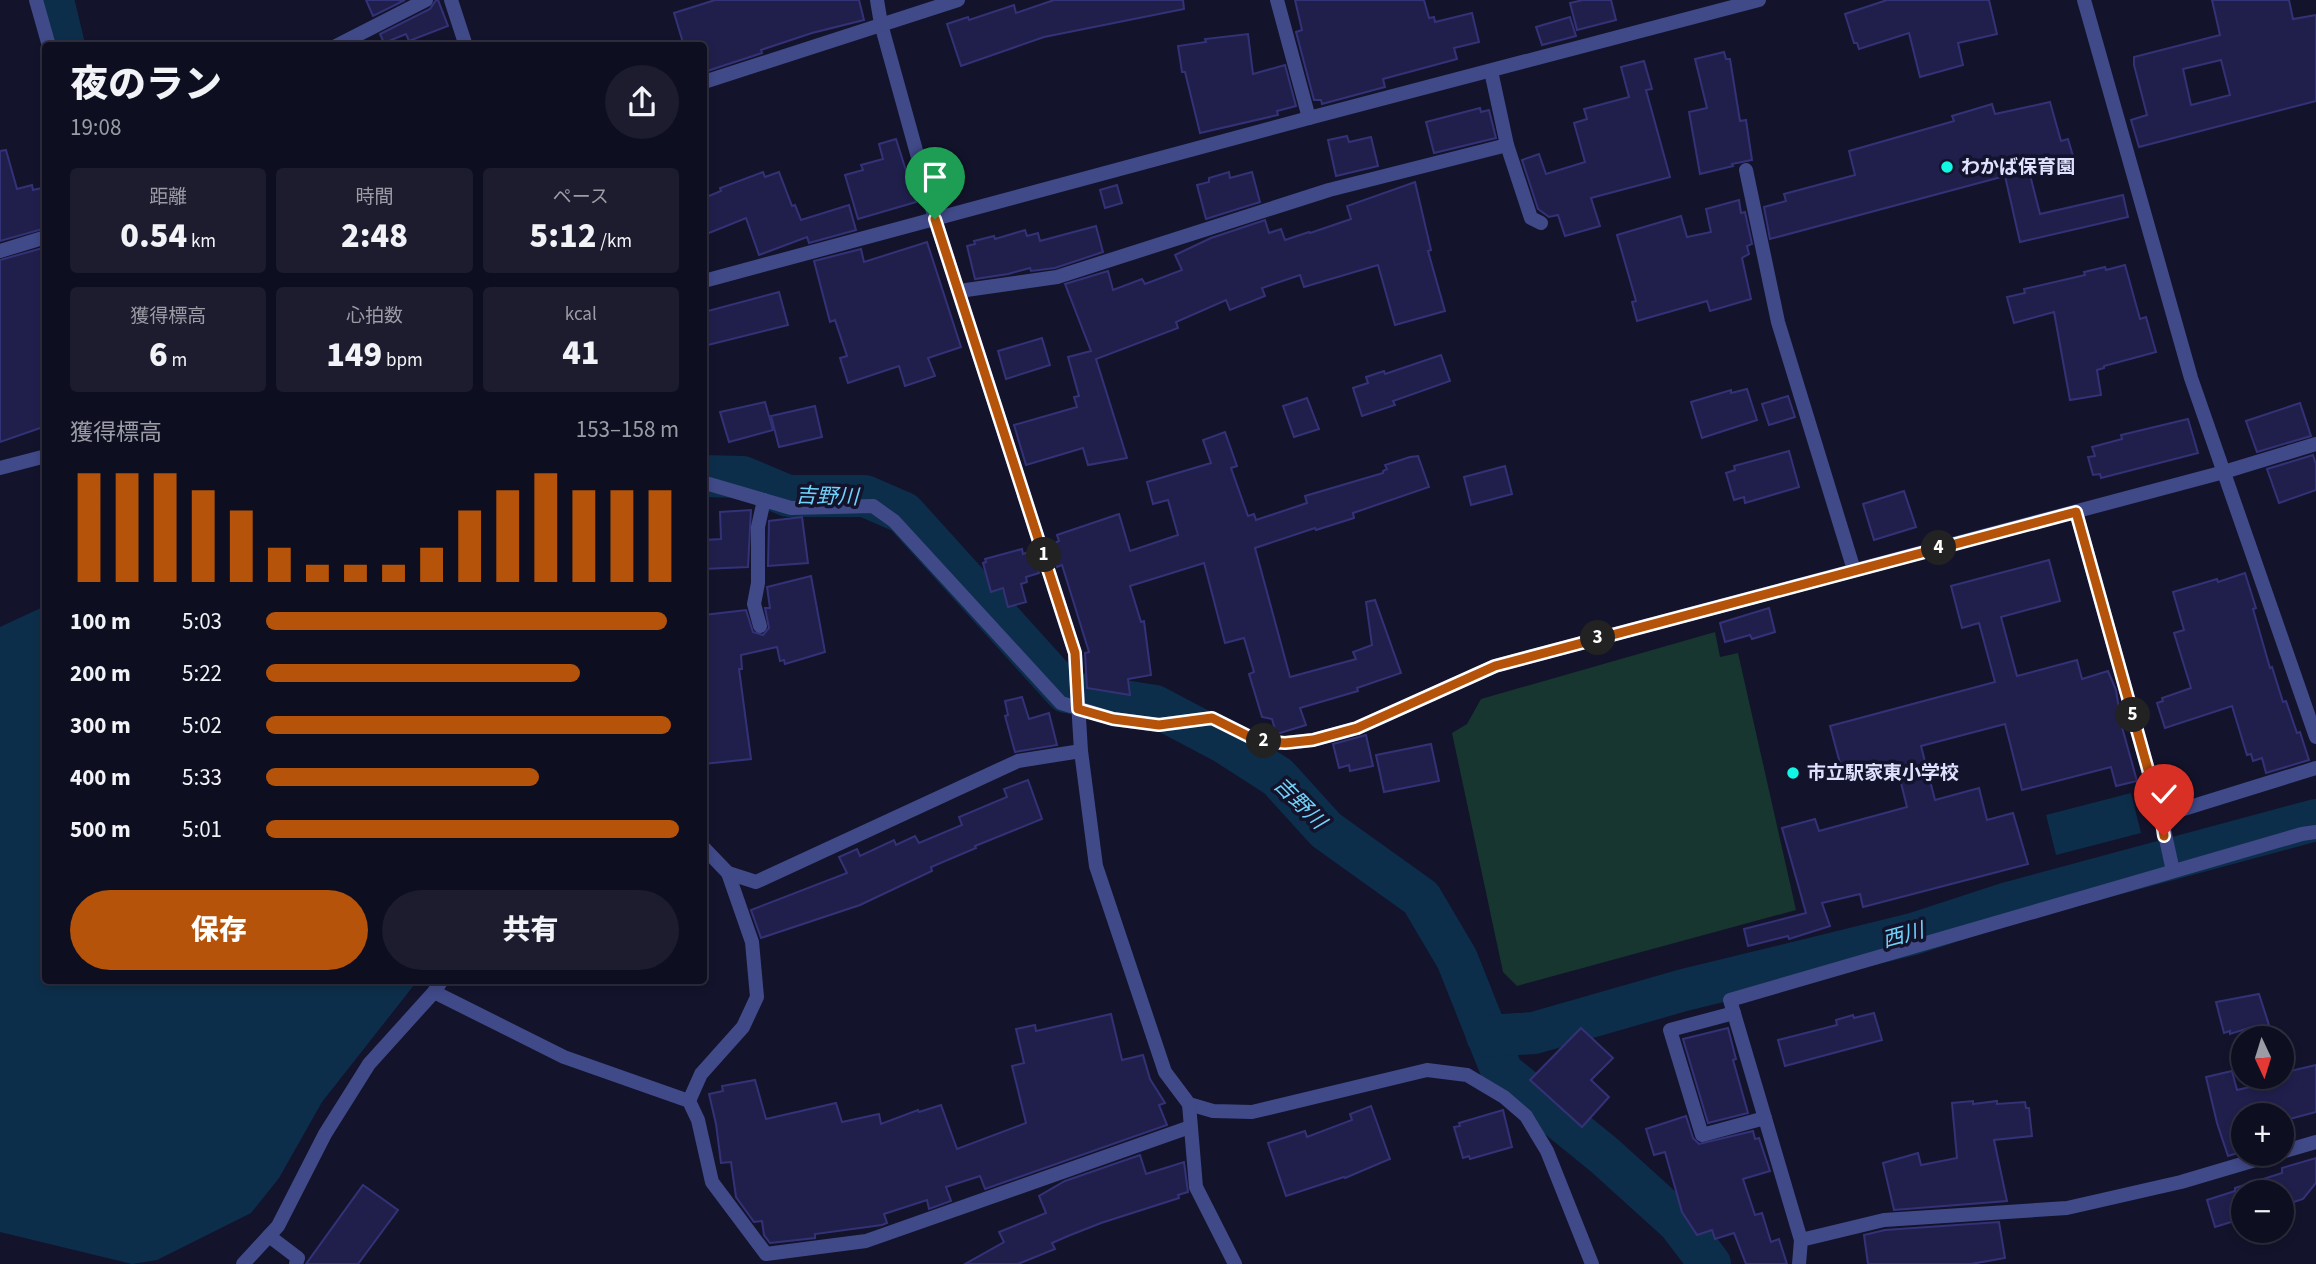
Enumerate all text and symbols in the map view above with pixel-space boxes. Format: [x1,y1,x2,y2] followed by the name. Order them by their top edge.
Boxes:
[70,58,222,112] text: 夜のラン
[605,65,679,139] button: share
[70,111,121,144] text: 19:08
[905,147,965,219] pin
[1961,154,2075,181] place label: わかば保育園
[916,158,954,196] icon: arrive
[1939,159,1955,175] marker: わかば保育園
[149,184,187,211] text: 距離
[355,184,394,211] text: 時間
[553,184,609,211] text: ペース
[120,211,187,261] text: 0.54
[341,211,408,261] text: 2:48
[530,211,596,261] text: 5:12
[187,228,216,255] text: km
[596,228,632,255] text: /km
[565,301,597,328] text: kcal
[130,303,206,330] text: 獲得標高
[346,303,403,330] text: 心拍数
[562,328,600,378] text: 41
[149,330,168,380] text: 6
[326,330,382,380] text: 149
[168,347,187,374] text: m
[382,347,423,374] text: bpm
[576,413,679,446] text: 153–158 m
[70,416,162,449] text: 獲得標高
[795,480,861,512] water label: 吉野川
[1922,530,1956,566] pin: 4
[1933,534,1944,561] text: 4
[1026,538,1062,572] pin: 1
[1038,541,1049,568] text: 1
[70,605,131,638] text: 100 m
[182,605,222,638] text: 5:03
[1580,620,1616,656] pin: 3
[1592,624,1603,651] text: 3
[70,657,131,690] text: 200 m
[182,657,222,690] text: 5:22
[2116,698,2150,732] pin: 5
[2127,701,2138,728] text: 5
[70,709,131,742] text: 300 m
[182,709,222,742] text: 5:02
[1246,724,1282,758] pin: 2
[1258,727,1269,754] text: 2
[1807,760,1959,787] place label: 市立駅家東小学校
[70,761,131,794] text: 400 m
[182,761,222,794] text: 5:33
[2134,764,2194,836] pin
[1785,765,1801,781] marker: 市立駅家東小学校
[1267,770,1334,837] water label: 吉野川
[2145,775,2183,813] icon: check
[70,813,131,846] text: 500 m
[182,813,222,846] text: 5:01
[70,890,368,970] button: 保存
[382,890,679,970] button: 共有
[1879,915,1929,955] water label: 西川
[2231,1026,2294,1088] north arrow
[2231,1026,2294,1243] map controls
[2231,1103,2294,1166] button: +
[2231,1180,2294,1243] button: −

